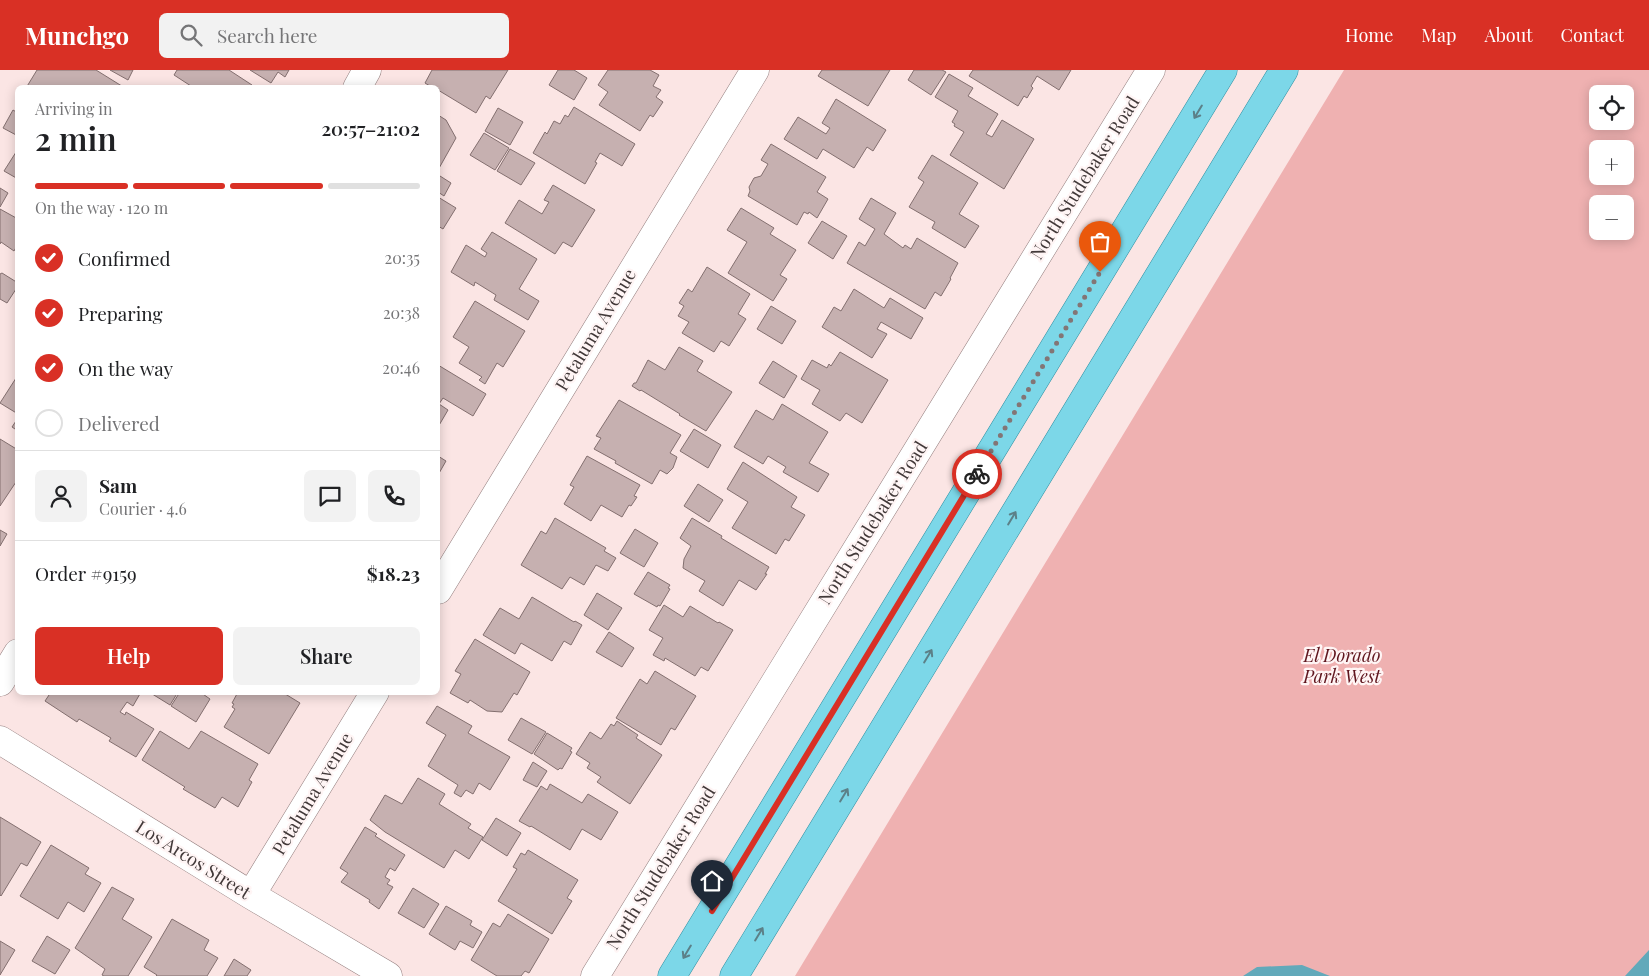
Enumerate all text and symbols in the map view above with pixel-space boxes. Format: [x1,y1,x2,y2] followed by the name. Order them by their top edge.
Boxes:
[159,13,509,58] search box
[25,19,129,51] text: Munchgo
[177,21,205,49] icon: search
[217,22,317,48] text: Search here
[1345,23,1393,47] text: Home
[1421,23,1456,47] text: Map
[1484,23,1533,47] text: About
[1561,23,1624,47] text: Contact
[1589,85,1634,240] map controls
[1589,85,1634,130] button: locate
[1024,91,1145,264] street label: North Studebaker Road
[35,98,113,119] text: Arriving in
[1192,104,1202,118] one-way arrow
[321,115,420,141] text: 20:57–21:02
[35,116,117,159] text: 2 min
[1589,140,1634,185] button: +
[1589,195,1634,240] button: −
[35,197,168,218] text: On the way · 120 m
[1079,221,1121,272] pin
[1086,228,1114,256] icon: bag
[35,244,63,272] icon: check
[78,245,171,271] text: Confirmed
[385,247,420,268] text: 20:35
[549,264,641,395] street label: Petaluma Avenue
[35,299,63,327] icon: check
[78,300,163,326] text: Preparing
[383,302,420,323] text: 20:38
[35,354,63,382] icon: check
[78,355,173,381] text: On the way
[382,357,420,378] text: 20:46
[78,410,160,436] text: Delivered
[812,436,933,609] street label: North Studebaker Road
[952,449,1002,499] courier
[963,460,991,488] icon: bike
[35,470,87,522] button: person
[304,470,356,522] button: chat
[368,470,420,522] button: phone
[99,472,137,498] text: Sam
[99,498,187,519] text: Courier · 4.6
[1008,511,1018,525] one-way arrow
[35,560,137,586] text: Order #9159
[367,560,420,586] text: $18.23
[35,627,223,685] button: Help
[233,627,420,685] button: Share
[1302,643,1382,688] park label: El Dorado Park West
[923,650,933,664] one-way arrow
[266,728,358,859] street label: Petaluma Avenue
[600,781,721,954] street label: North Studebaker Road
[839,789,849,803] one-way arrow
[132,814,256,904] street label: Los Arcos Street
[691,860,733,911] pin
[698,867,726,895] icon: home
[755,928,765,942] one-way arrow
[682,945,692,959] one-way arrow

